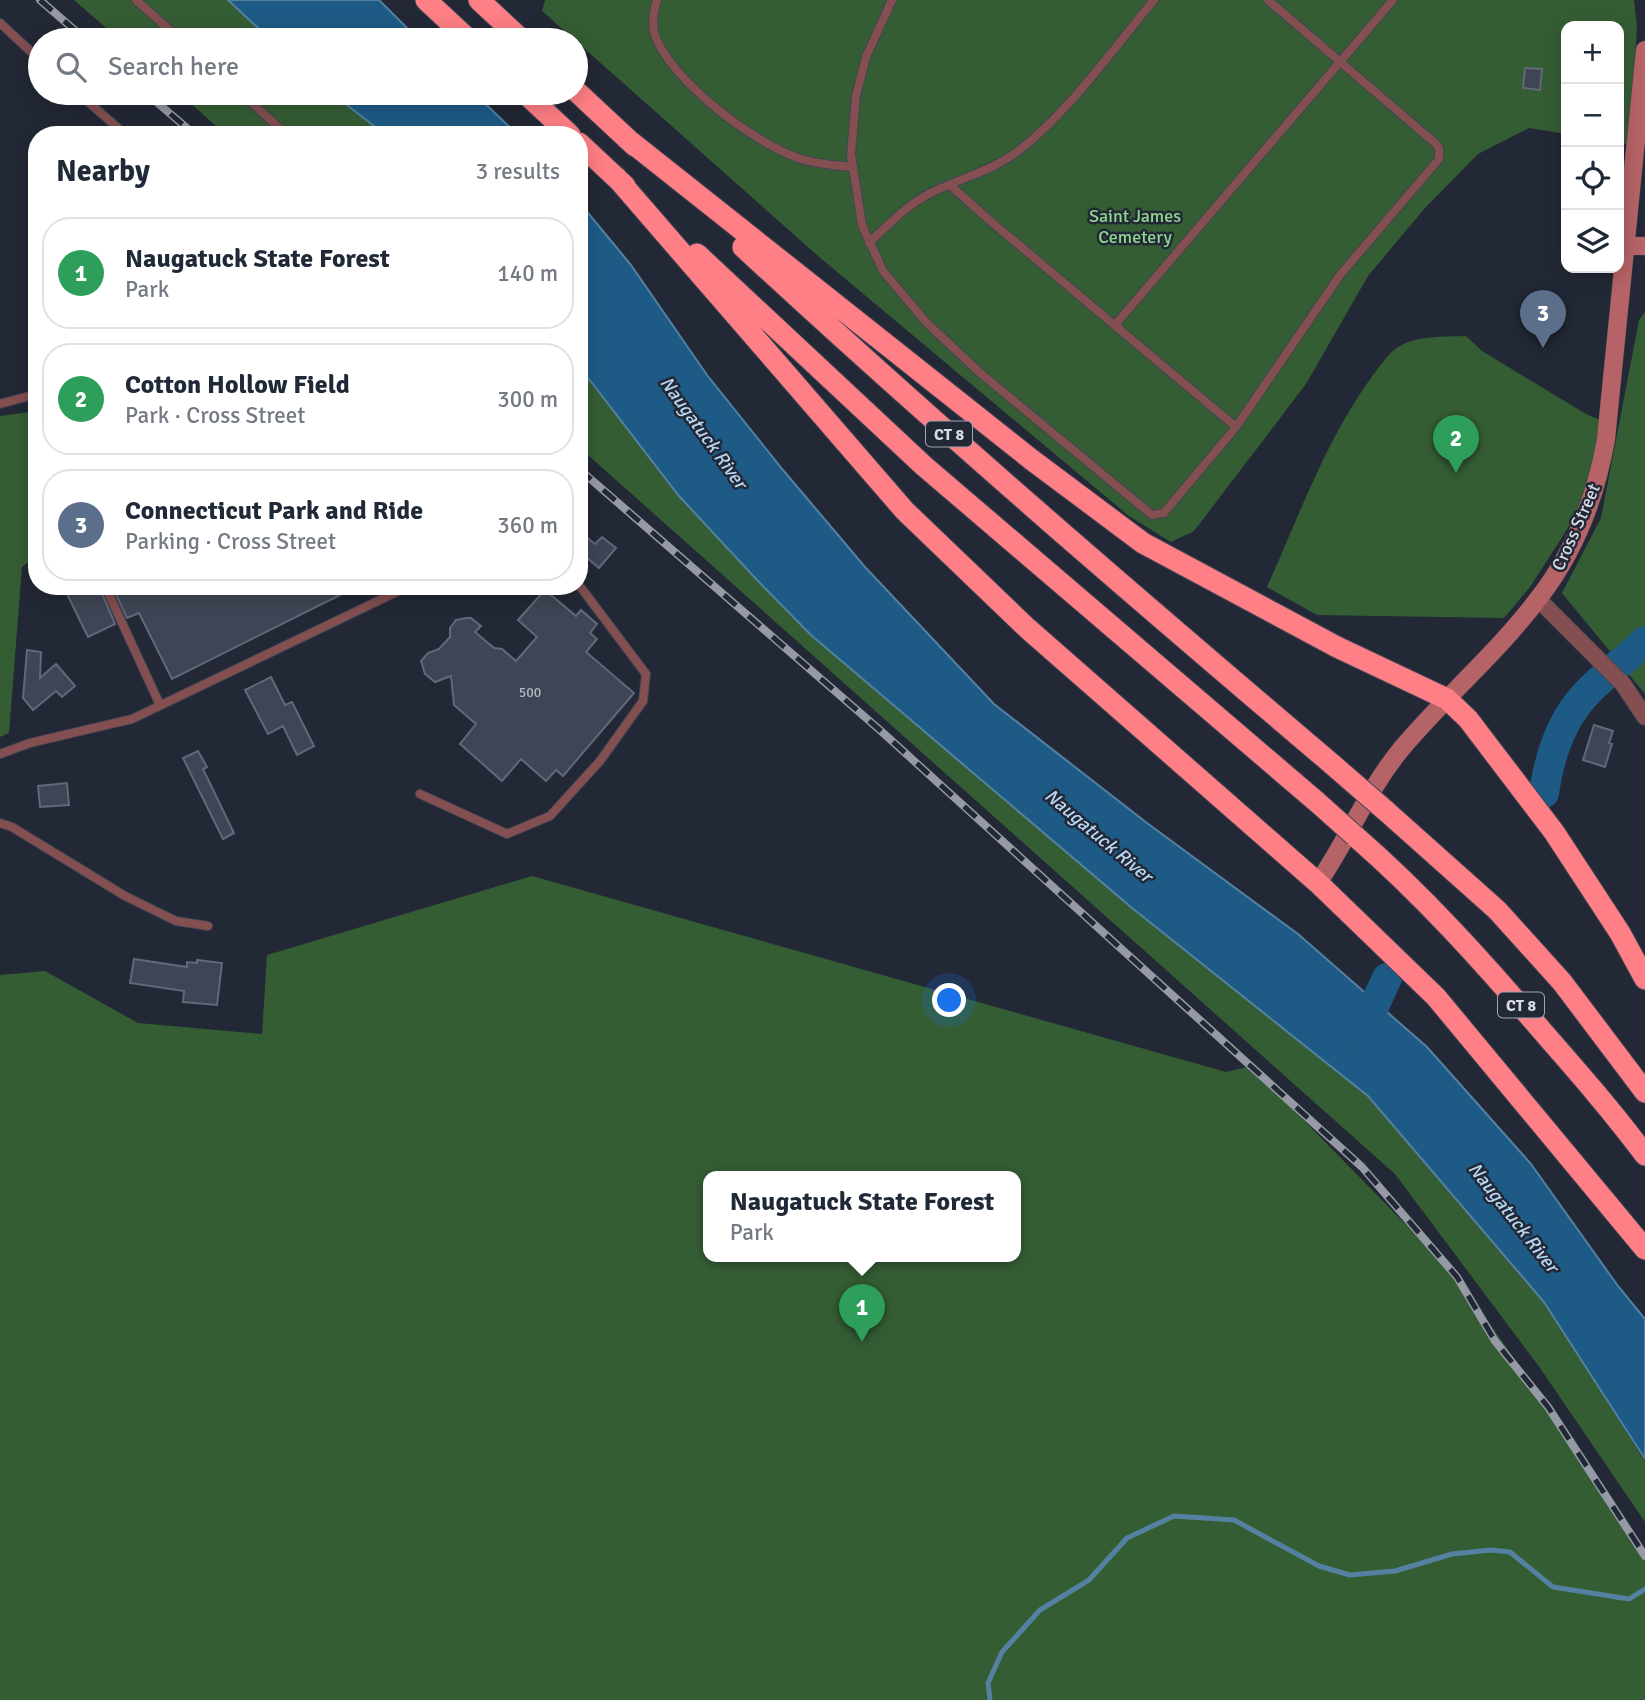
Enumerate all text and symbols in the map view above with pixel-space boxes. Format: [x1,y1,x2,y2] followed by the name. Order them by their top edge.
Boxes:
[1561,21,1624,273] map controls
[1561,21,1624,84] button: +
[28,28,588,105] search box
[52,48,90,86] icon: search
[108,51,239,83] text: Search here
[1561,84,1624,147] button: −
[1561,147,1624,210] button: locate
[56,153,150,190] text: Nearby
[476,157,560,186] text: 3 results
[1089,205,1181,248] park label: Saint James Cemetery
[1561,210,1624,273] button: layers
[125,243,390,275] text: Naugatuck State Forest
[75,259,87,288] text: 1
[497,259,558,288] text: 140 m
[125,275,169,304] text: Park
[1520,290,1566,348] pin: 3
[125,369,350,401] text: Cotton Hollow Field
[654,372,754,496] water label: Naugatuck River
[75,385,87,414] text: 2
[497,385,558,414] text: 300 m
[125,401,305,430] text: Park · Cross Street
[1433,415,1479,473] pin: 2
[926,422,972,446] road number: CT 8
[1547,480,1605,574] street label: Cross Street
[125,495,423,527] text: Connecticut Park and Ride
[75,511,87,540] text: 3
[497,511,558,540] text: 360 m
[125,527,336,556] text: Parking · Cross Street
[519,684,541,701] house number: 500
[1040,784,1159,890] water label: Naugatuck River
[932,983,966,1017] your location
[1498,993,1544,1018] road number: CT 8
[1463,1158,1566,1280] water label: Naugatuck River
[703,1171,1021,1262] popup
[730,1186,994,1218] text: Naugatuck State Forest
[730,1218,774,1247] text: Park
[839,1284,885,1342] pin: 1

